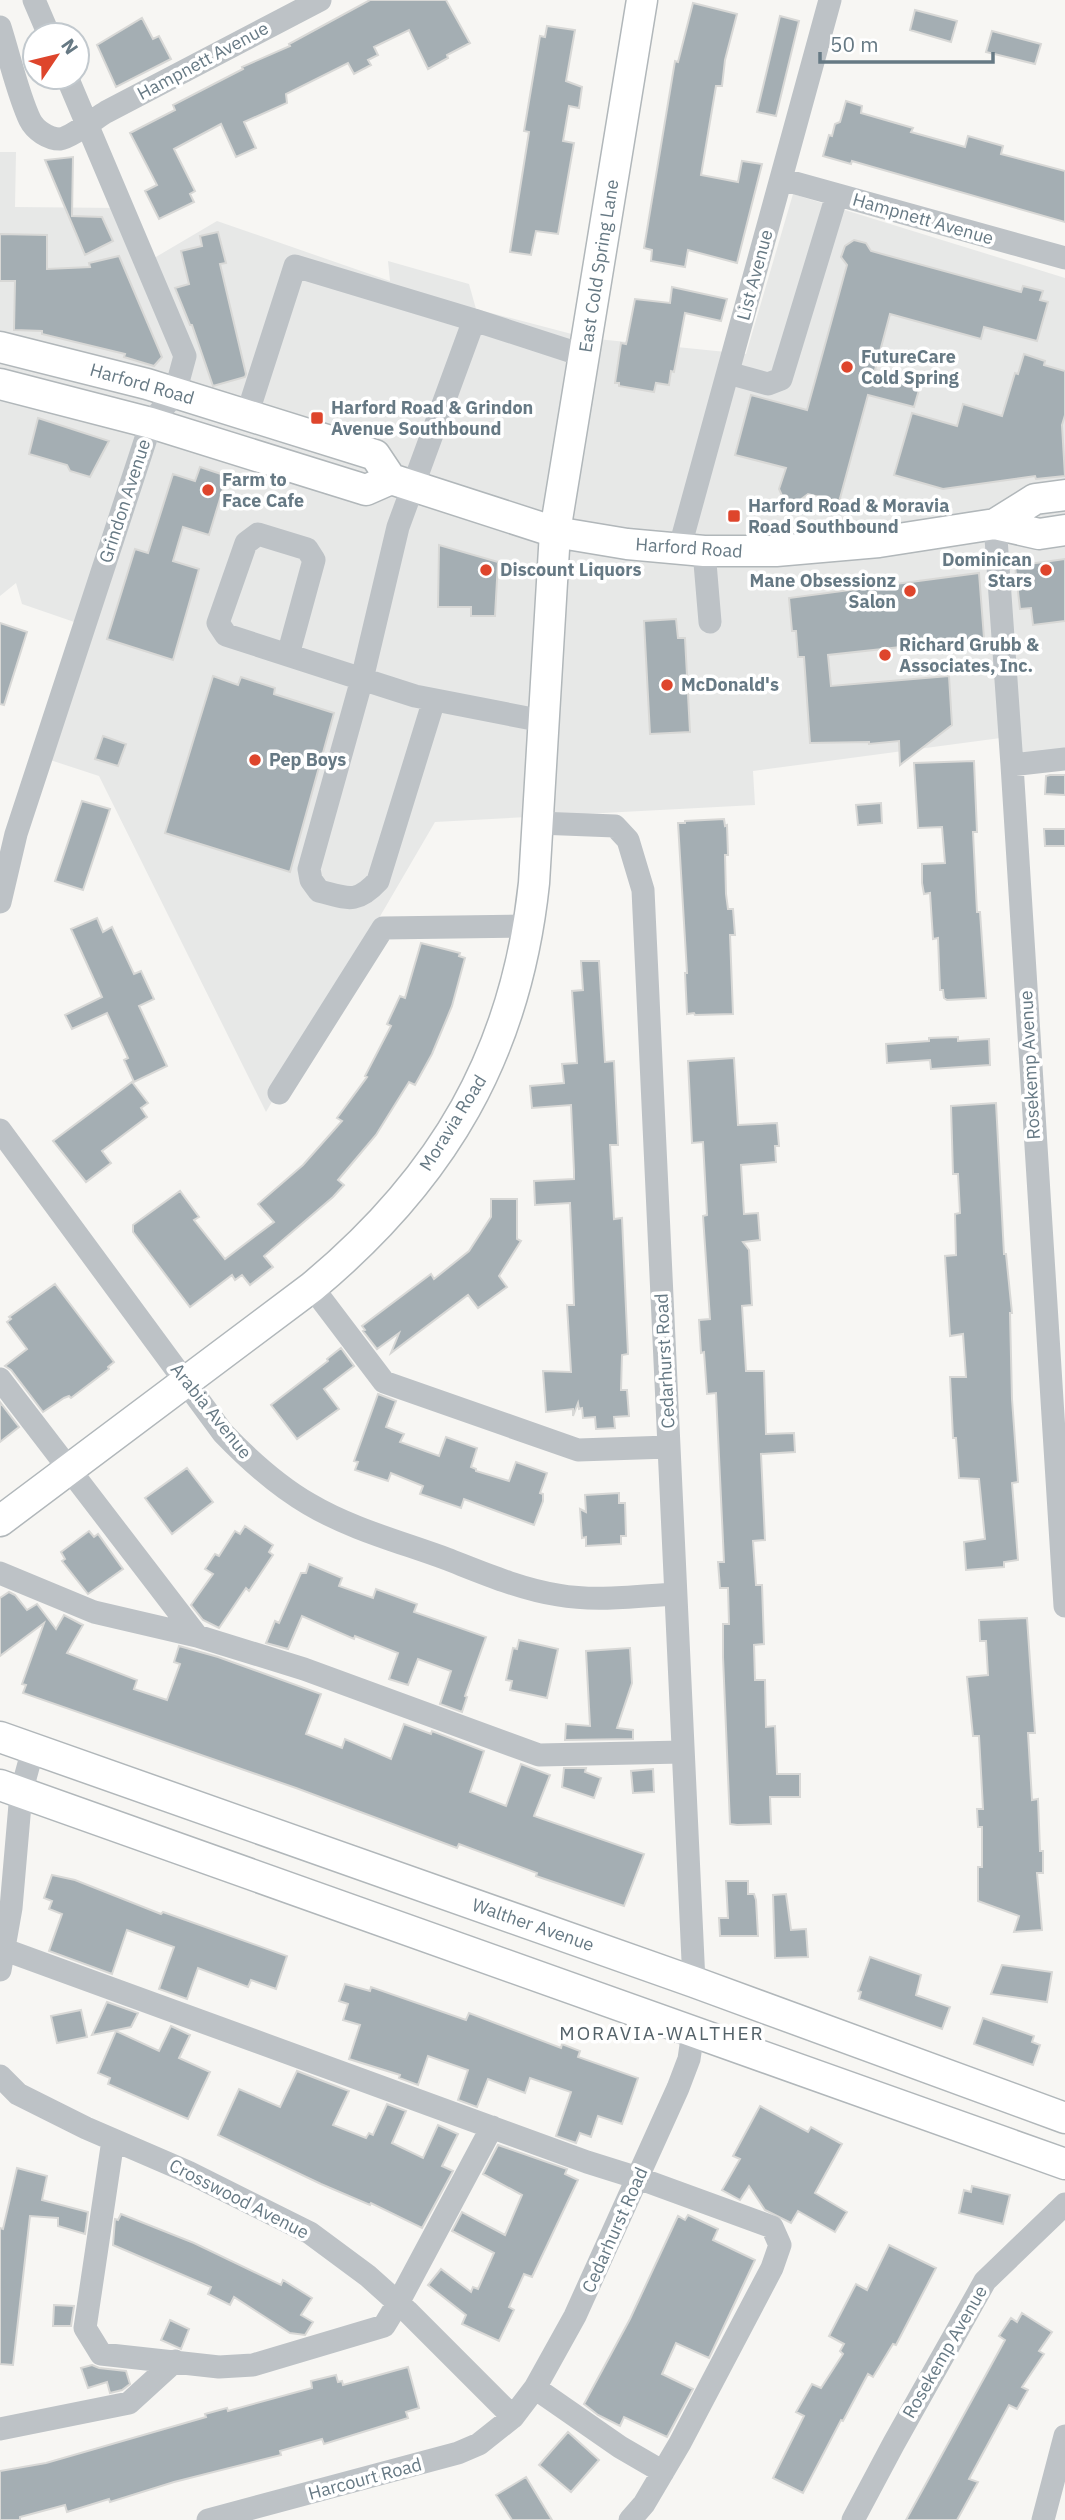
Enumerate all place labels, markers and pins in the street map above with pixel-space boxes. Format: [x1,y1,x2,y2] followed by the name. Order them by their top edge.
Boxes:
[861,345,959,389] place label: FutureCare Cold Spring
[839,359,855,375] marker: FutureCare Cold Spring
[331,396,533,440] place label: Harford Road & Grindon Avenue Southbound
[309,410,325,426] marker: Harford Road & Grindon Avenue Southbound
[222,468,304,512] place label: Farm to Face Cafe
[200,482,216,498] marker: Farm to Face Cafe
[748,494,949,538] place label: Harford Road & Moravia Road Southbound
[726,508,742,524] marker: Harford Road & Moravia Road Southbound
[942,548,1032,592] place label: Dominican Stars
[500,558,642,581] place label: Discount Liquors
[478,562,494,578] marker: Discount Liquors
[1038,562,1054,578] marker: Dominican Stars
[750,569,896,613] place label: Mane Obsessionz Salon
[902,583,918,599] marker: Mane Obsessionz Salon
[899,633,1039,677] place label: Richard Grubb & Associates, Inc.
[877,647,893,663] marker: Richard Grubb & Associates, Inc.
[681,673,779,696] place label: McDonald's
[659,677,675,693] marker: McDonald's
[269,748,346,771] place label: Pep Boys
[247,752,263,768] marker: Pep Boys

